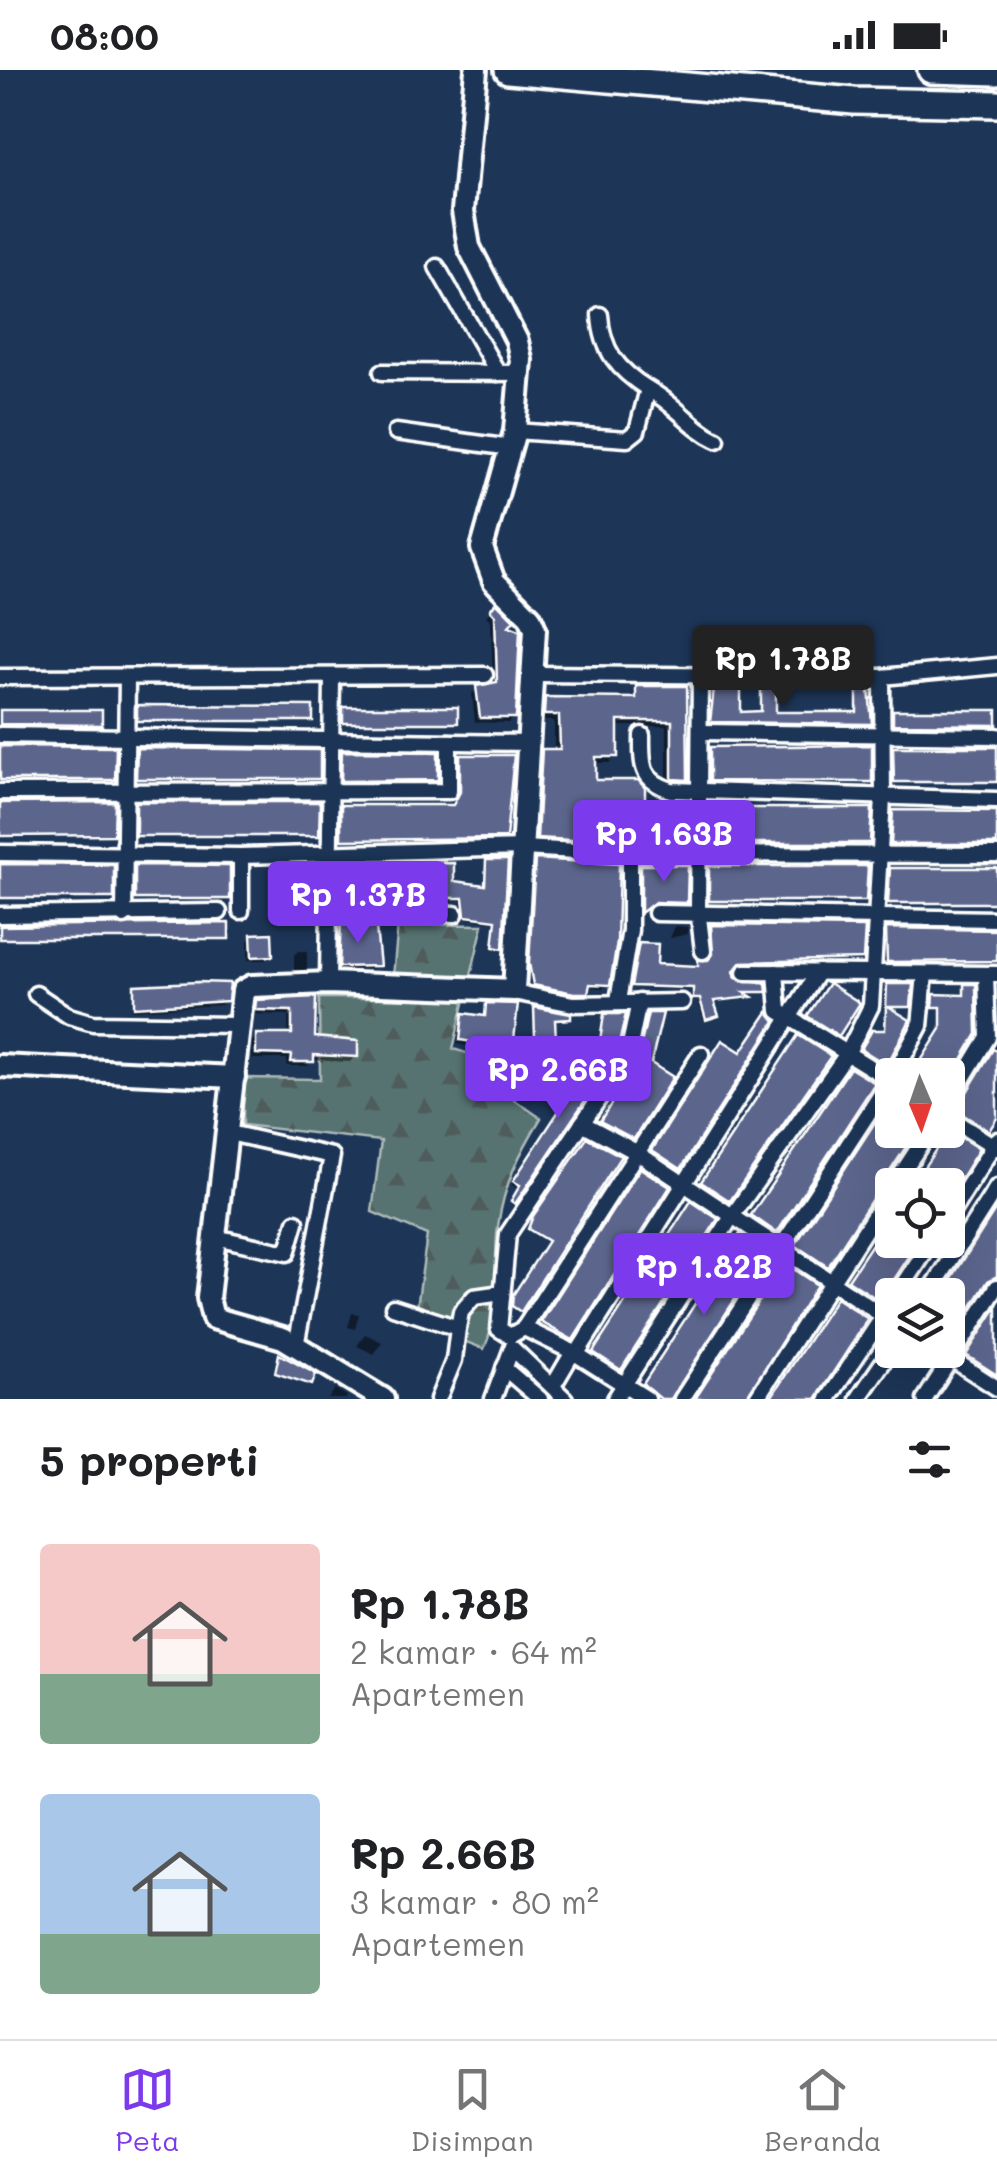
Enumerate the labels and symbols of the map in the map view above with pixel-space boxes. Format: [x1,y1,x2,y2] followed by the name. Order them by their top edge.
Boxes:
[680,625,886,710] pin: Rp 1.78B
[561,800,767,885] pin: Rp 1.63B
[255,861,461,946] pin: Rp 1.37B
[455,1036,661,1121] pin: Rp 2.66B
[875,1058,965,1148] north arrow
[601,1233,807,1318] pin: Rp 1.82B

